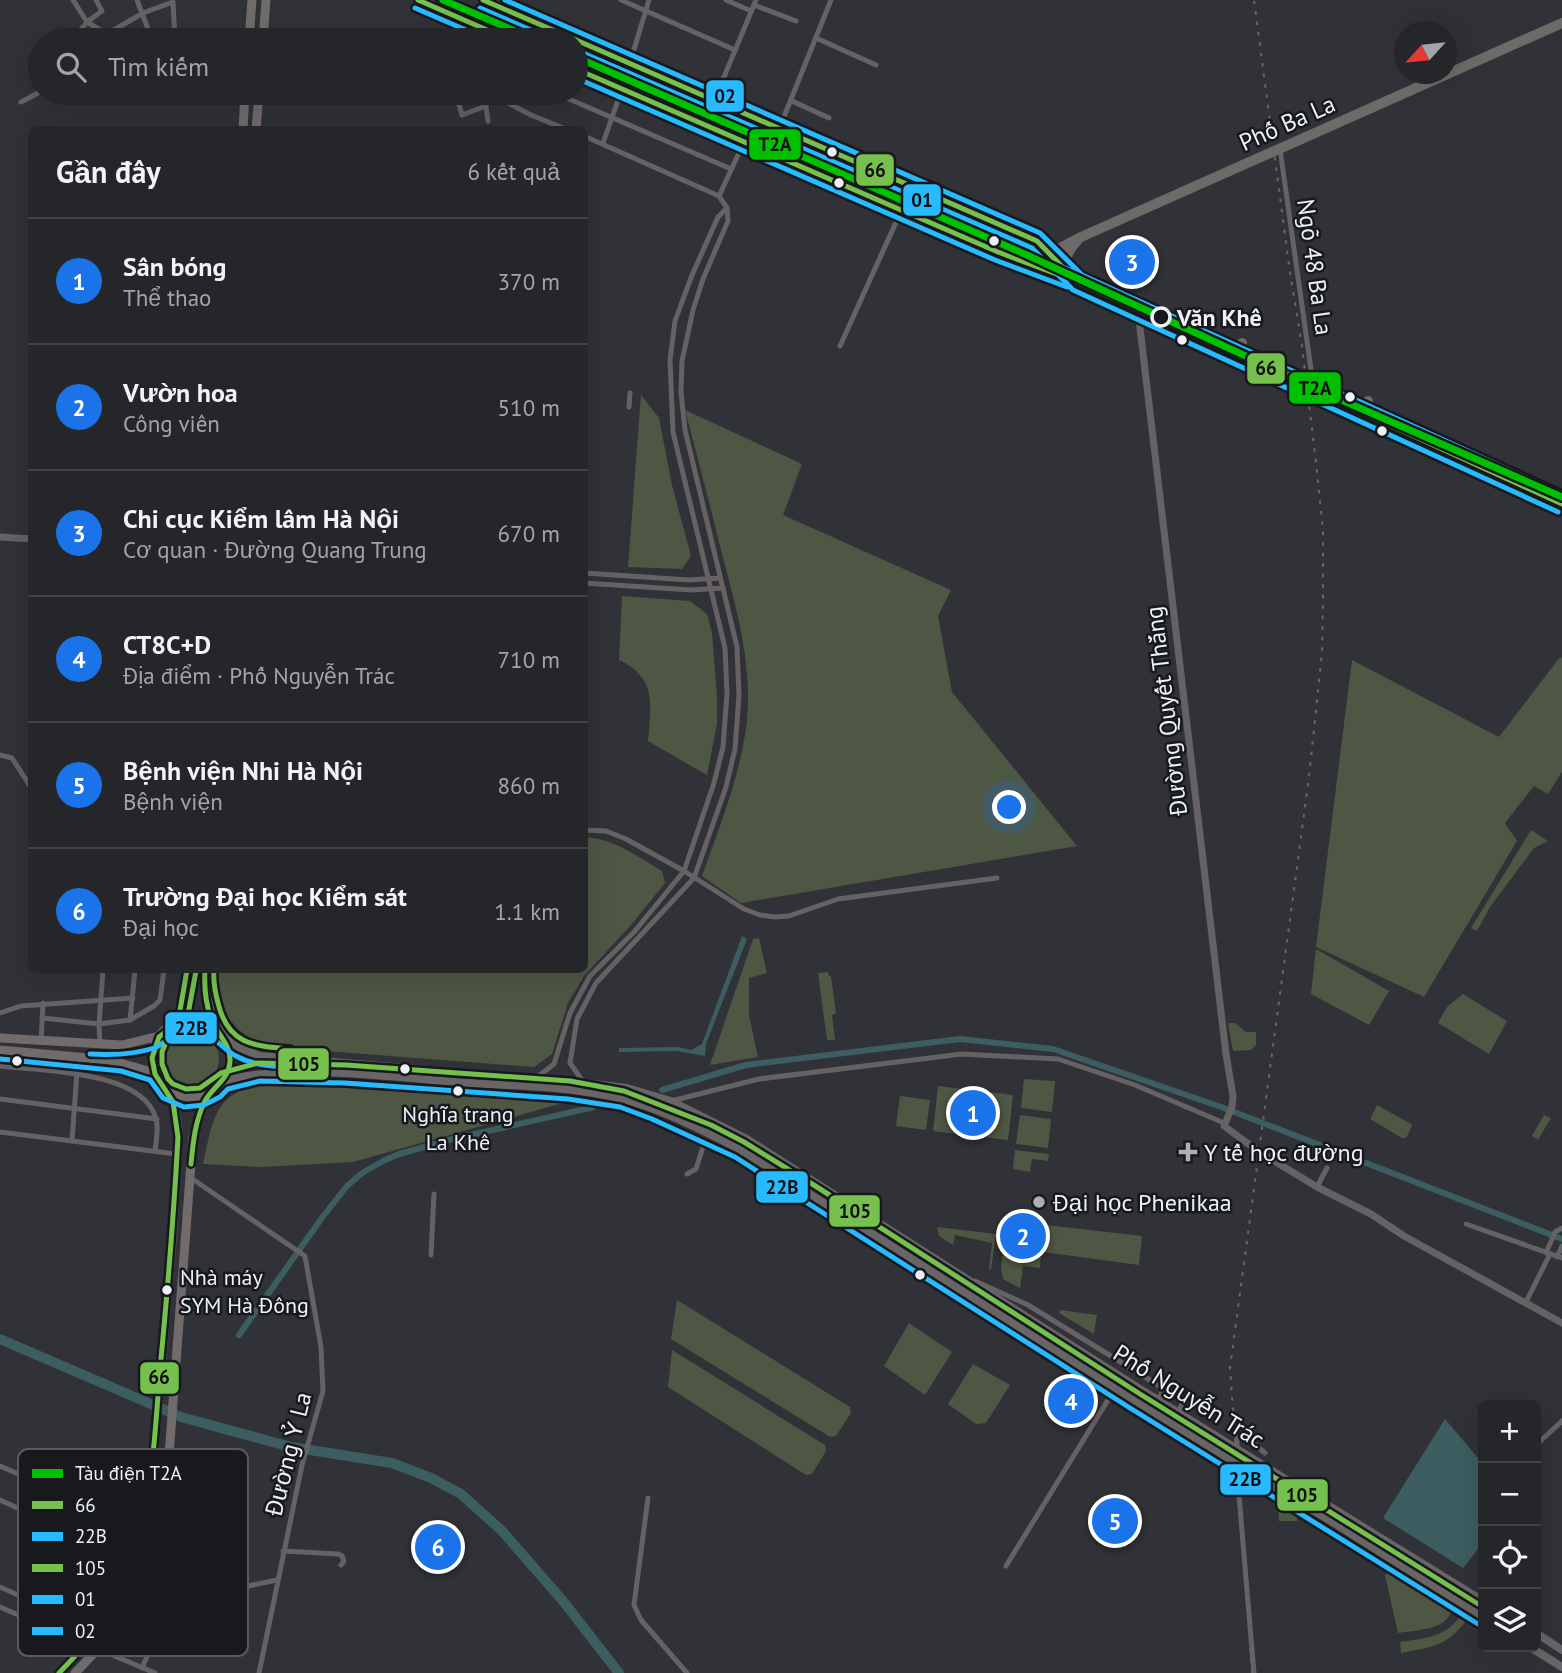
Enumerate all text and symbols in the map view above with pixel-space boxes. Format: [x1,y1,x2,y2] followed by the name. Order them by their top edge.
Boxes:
[1394,21,1457,84] north arrow
[28,28,588,105] search box
[52,48,90,86] icon: search
[108,50,209,83] text: Tìm kiếm
[705,79,745,113] line badge: 02
[714,84,736,108] text: 02
[1234,88,1340,158] street label: Phố Ba La
[748,128,802,161] line badge: T2A
[758,132,792,156] text: T2A
[825,145,839,159] unlabelled marker
[56,152,161,191] text: Gần đây
[855,153,895,187] line badge: 66
[467,157,560,186] text: 6 kết quả
[864,158,886,182] text: 66
[832,176,846,190] unlabelled marker
[902,183,942,217] line badge: 01
[911,188,933,212] text: 01
[1290,197,1340,337] street label: Ngõ 48 Ba La
[987,234,1001,248] unlabelled marker
[1109,236,1155,288] pin: 3
[123,250,226,283] text: Sân bóng
[72,267,86,296] text: 1
[498,267,560,296] text: 370 m
[123,283,211,312] text: Thể thao
[1176,302,1262,333] place label: Văn Khê
[1151,307,1171,327] marker: Văn Khê
[1175,333,1189,347] unlabelled marker
[1246,352,1286,385] line badge: 66
[1255,356,1277,380] text: 66
[1288,371,1342,405] line badge: T2A
[123,376,238,409] text: Vườn hoa
[1298,376,1332,400] text: T2A
[1343,390,1357,404] unlabelled marker
[72,393,86,422] text: 2
[498,393,560,422] text: 510 m
[123,409,220,438] text: Công viên
[1375,424,1389,438] unlabelled marker
[123,502,399,535] text: Chi cục Kiểm lâm Hà Nội
[72,519,86,548] text: 3
[498,519,560,548] text: 670 m
[123,535,427,564] text: Cơ quan · Đường Quang Trung
[1138,605,1194,818] street label: Đường Quyết Thắng
[123,628,211,661] text: CT8C+D
[72,645,86,674] text: 4
[498,645,560,674] text: 710 m
[123,661,395,690] text: Địa điểm · Phố Nguyễn Trác
[123,754,363,787] text: Bệnh viện Nhi Hà Nội
[72,771,86,800] text: 5
[498,771,560,800] text: 860 m
[123,787,223,816] text: Bệnh viện
[992,790,1026,824] your location
[123,880,407,913] text: Trường Đại học Kiểm sát
[72,897,86,926] text: 6
[494,897,560,926] text: 1.1 km
[123,913,199,942] text: Đại học
[164,1011,218,1045] line badge: 22B
[175,1016,207,1040] text: 22B
[277,1047,330,1081] line badge: 105
[288,1052,320,1076] text: 105
[10,1054,24,1068] unlabelled marker
[398,1062,412,1076] unlabelled marker
[451,1084,465,1098] marker: Nghĩa trang La Khê
[950,1087,996,1139] pin: 1
[402,1100,514,1156] place label: Nghĩa trang La Khê
[1204,1137,1364,1168] place label: Y tế học đường
[1178,1142,1198,1162] marker: Y tế học đường
[755,1170,809,1204] line badge: 22B
[766,1175,798,1199] text: 22B
[1052,1187,1232,1218] place label: Đại học Phenikaa
[828,1194,881,1228] line badge: 105
[1031,1194,1047,1210] marker: Đại học Phenikaa
[839,1199,871,1223] text: 105
[1000,1210,1046,1262] pin: 2
[180,1263,309,1319] place label: Nhà máy SYM Hà Đông
[913,1268,927,1282] unlabelled marker
[160,1283,174,1297] marker: Nhà máy SYM Hà Đông
[1108,1337,1271,1455] street label: Phố Nguyễn Trác
[139,1361,180,1395] line badge: 66
[148,1365,170,1389] text: 66
[1048,1375,1094,1427] pin: 4
[257,1389,318,1520] street label: Đường Ỷ La
[1478,1400,1541,1652] map controls
[1478,1400,1541,1463] button: +
[18,1449,248,1656] legend
[75,1461,182,1485] text: Tàu điện T2A
[1219,1463,1272,1496] line badge: 22B
[1478,1463,1541,1526] button: −
[1229,1467,1261,1491] text: 22B
[1276,1478,1329,1512] line badge: 105
[1286,1483,1318,1507] text: 105
[75,1493,96,1517] text: 66
[1092,1495,1138,1547] pin: 5
[415,1521,461,1573] pin: 6
[75,1524,107,1548] text: 22B
[1478,1526,1541,1589] button: locate
[75,1556,106,1580] text: 105
[75,1587,96,1611] text: 01
[1478,1589,1541,1652] button: layers
[75,1619,96,1643] text: 02

